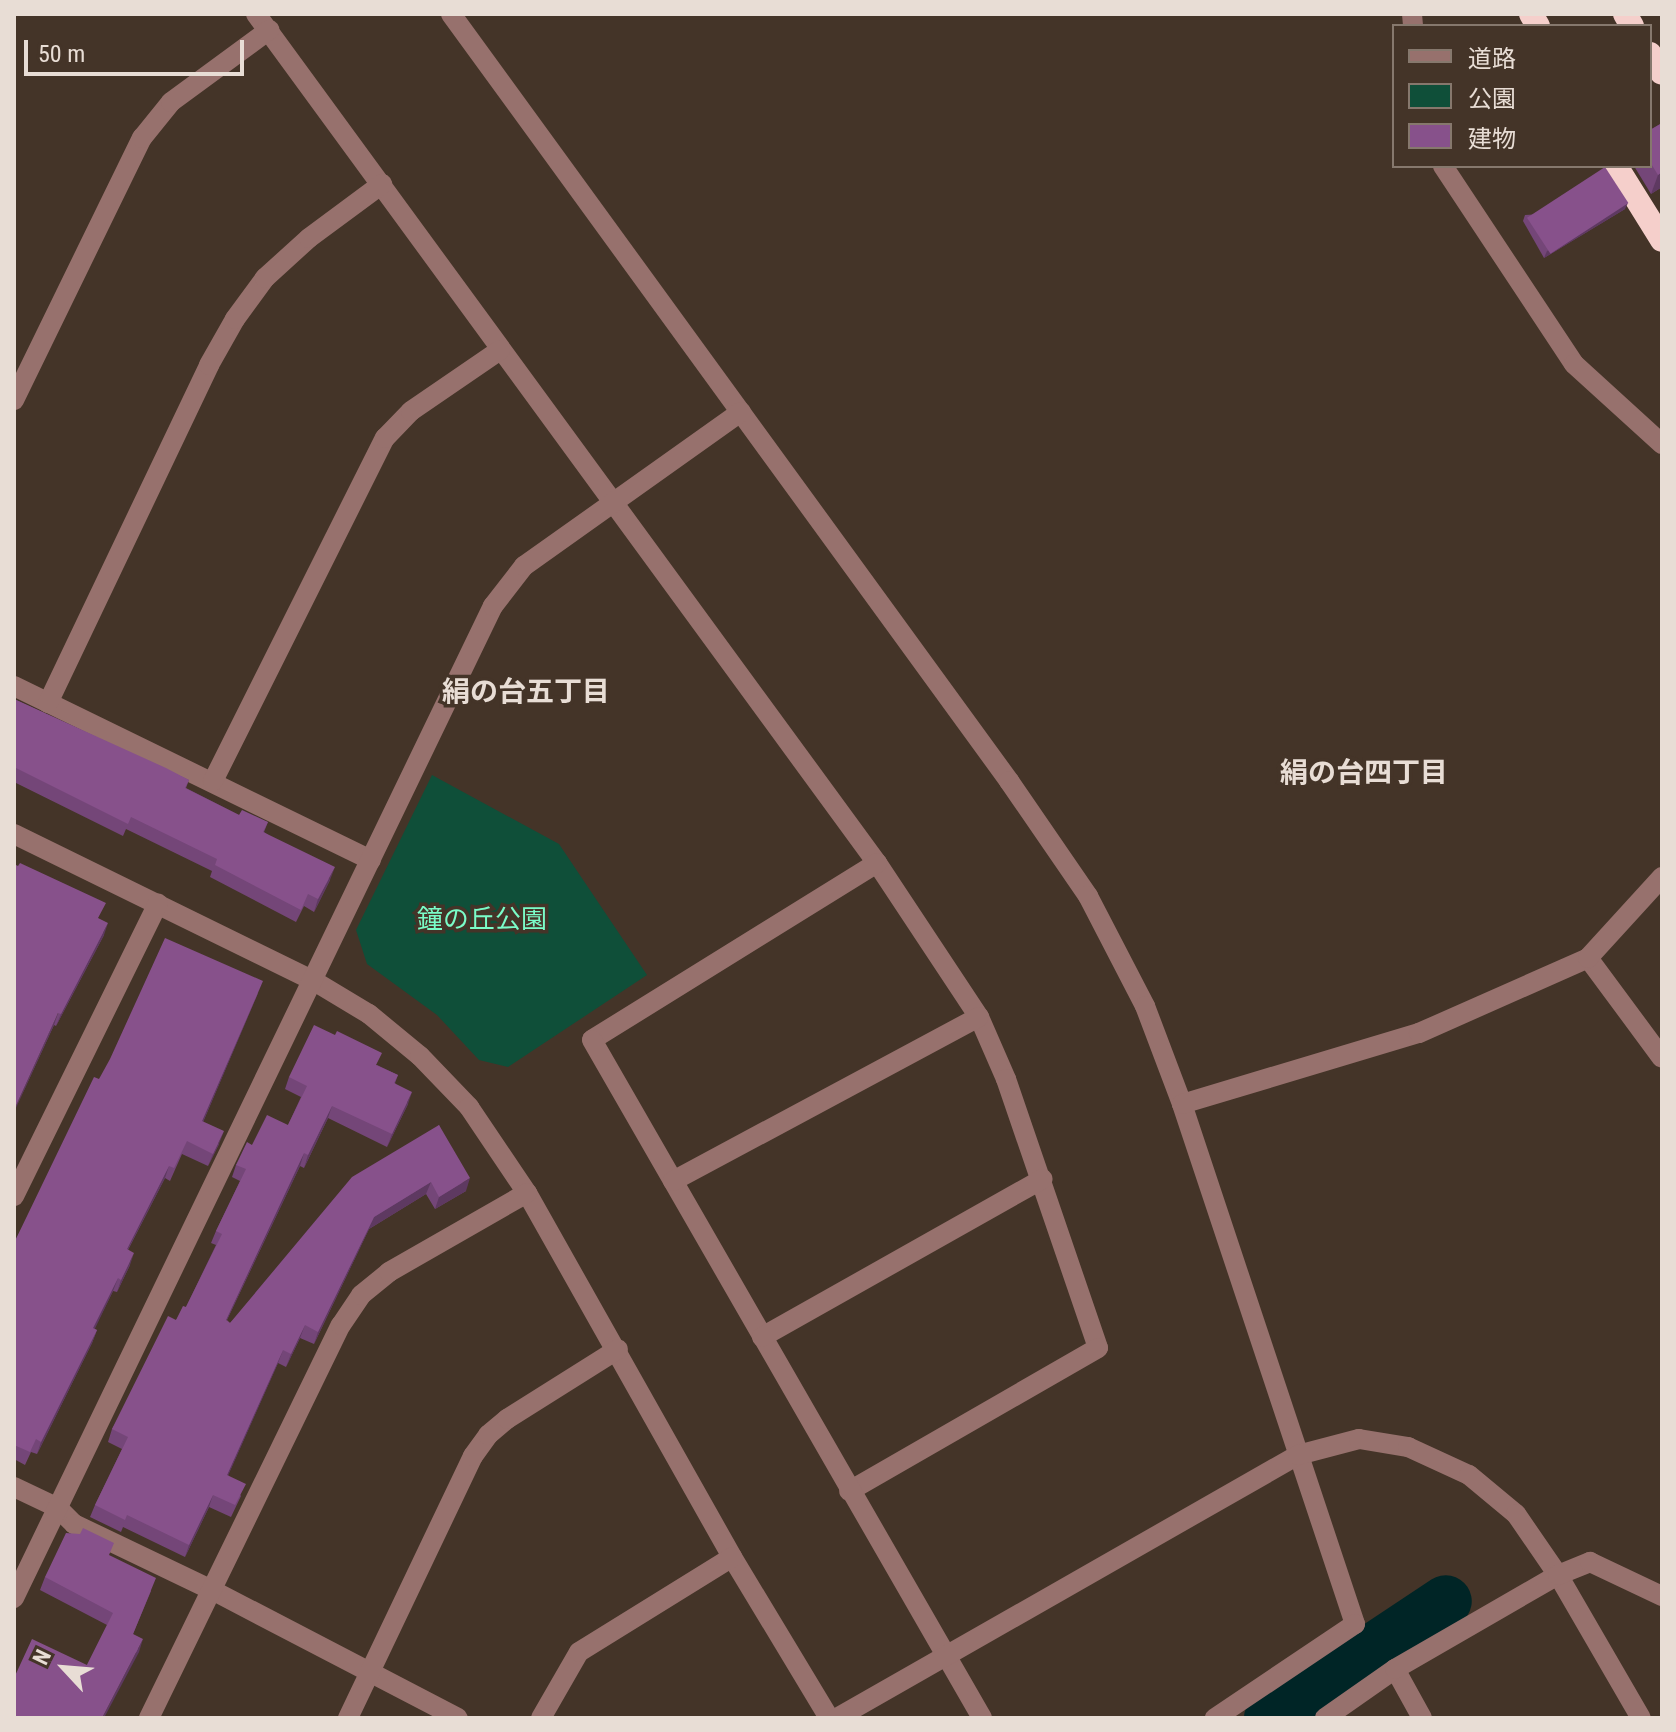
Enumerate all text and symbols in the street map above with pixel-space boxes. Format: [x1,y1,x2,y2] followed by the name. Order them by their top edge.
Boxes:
[28,24,248,74] scale bar
[1392,24,1652,168] legend
[38,40,85,68] text: 50 m
[1468,45,1516,73] text: 道路
[1468,85,1516,113] text: 公園
[1468,125,1516,153] text: 建物
[442,675,610,709] district label: 絹の台五丁目
[1280,756,1448,790] district label: 絹の台四丁目
[417,904,547,936] park label: 鐘の丘公園
[24,1628,104,1708] north arrow
[28,1646,56,1669] text: N

